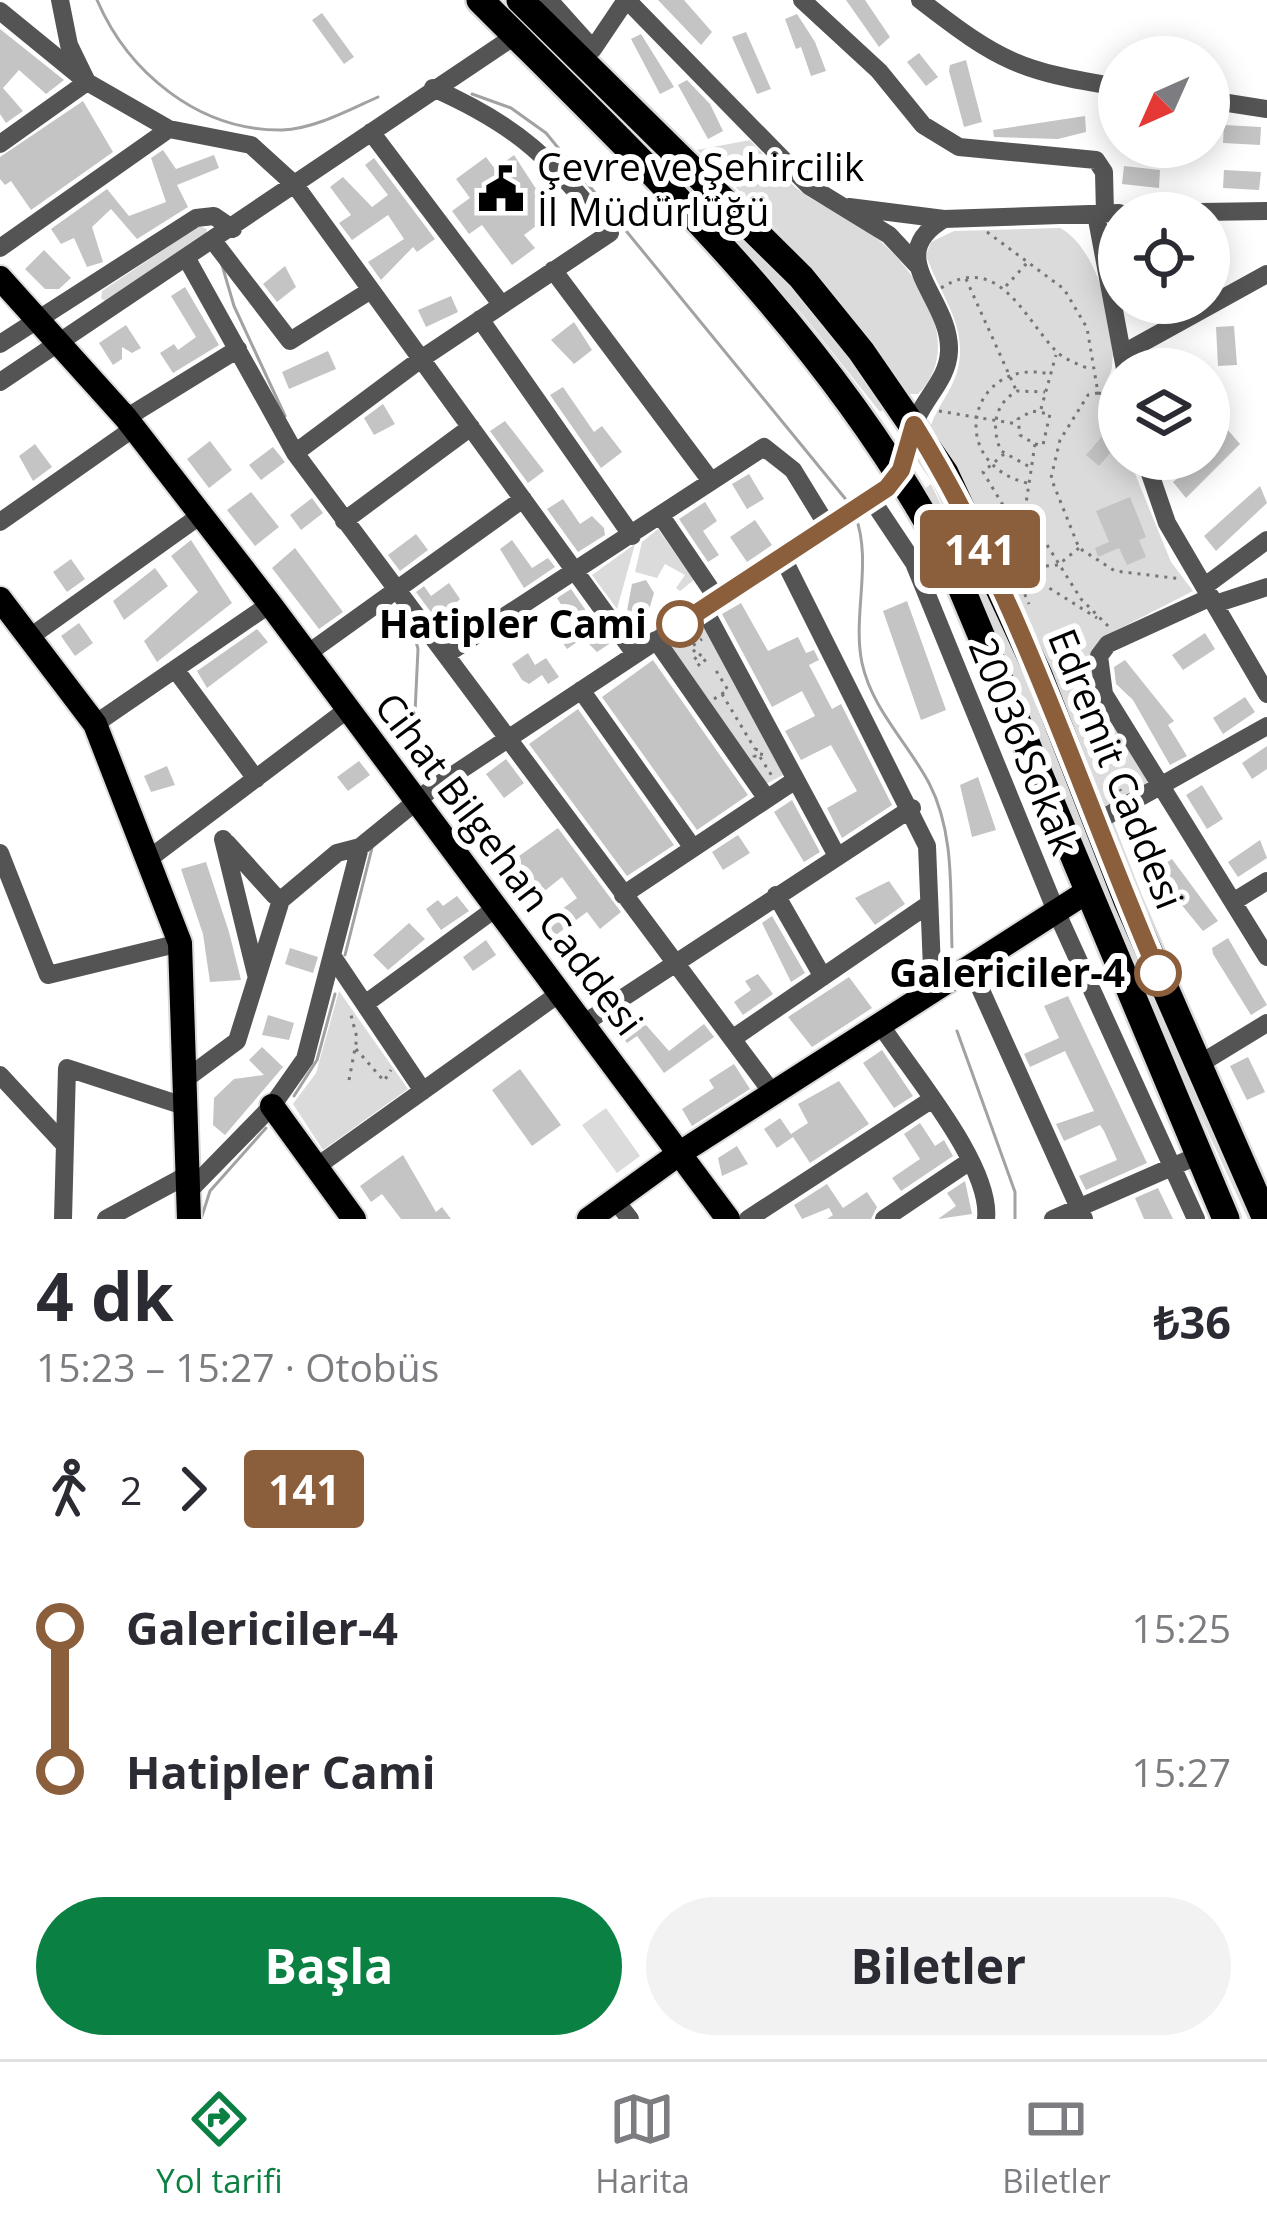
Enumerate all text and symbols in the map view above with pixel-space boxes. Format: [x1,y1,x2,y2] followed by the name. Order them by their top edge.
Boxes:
[1098,36,1230,168] north arrow
[1098,36,1230,480] map controls
[537,139,865,237] place label: Çevre ve Şehircilik İl Müdürlüğü
[476,164,526,214] public building icon: Çevre ve Şehircilik İl Müdürlüğü
[1098,192,1230,324] button: locate
[1098,348,1230,480] button: layers
[911,510,1049,588] line badge: 141
[944,520,1016,577] text: 141
[379,596,647,649] place label: Hatipler Cami
[658,602,702,646] marker: Hatipler Cami
[1037,621,1198,916] street label: Edremit Caddesi
[958,629,1093,862] street label: 20036 Sokak
[364,681,657,1045] street label: Cihat Bilgehan Caddesi
[889,945,1125,998] place label: Galericiler-4
[1136,951,1180,995] marker: Galericiler-4
[36,1250,174,1340] text: 4 dk
[1154,1291,1231,1352] text: ₺36
[36,1340,439,1393] text: 15:23 – 15:27 · Otobüs
[36,1456,102,1522] icon: walk
[160,1456,226,1522] icon: forward
[268,1460,340,1517] text: 141
[120,1463,142,1516] text: 2
[126,1597,398,1658] text: Galericiler-4
[1132,1601,1231,1654] text: 15:25
[126,1741,436,1802] text: Hatipler Cami
[1132,1745,1231,1798] text: 15:27
[36,1897,622,2035] button: Başla
[646,1897,1231,2035] button: Biletler
[156,2086,283,2203] tab: Yol tarifi
[595,2086,690,2203] tab: Harita
[1002,2086,1111,2203] tab: Biletler

